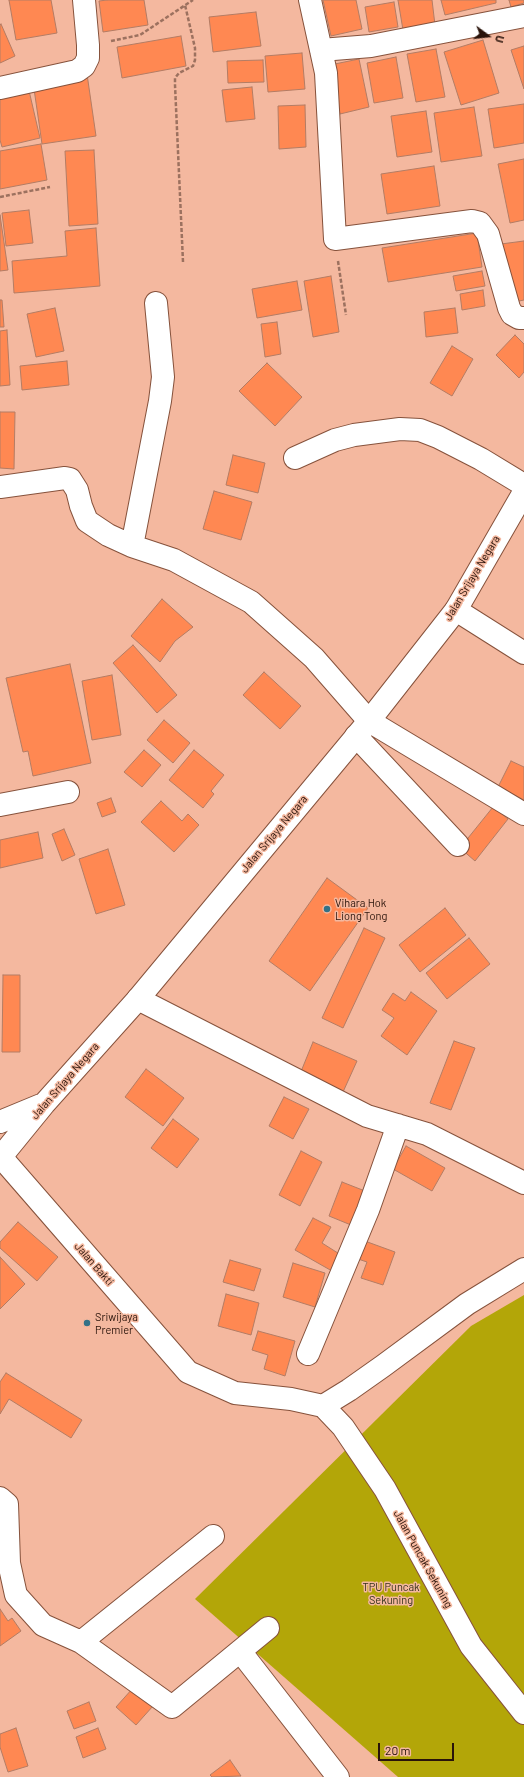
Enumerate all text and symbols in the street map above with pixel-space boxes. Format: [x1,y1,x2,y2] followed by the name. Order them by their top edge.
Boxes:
[468,16,508,56] north arrow
[493,34,507,44] text: U
[441,533,503,623] street label: Jalan Srijaya Negara
[238,793,310,875] street label: Jalan Srijaya Negara
[335,896,387,922] place label: Vihara Hok Liong Tong
[322,904,332,914] marker: Vihara Hok Liong Tong
[28,1040,102,1122] street label: Jalan Srijaya Negara
[72,1240,116,1288] street label: Jalan Bakti
[95,1310,138,1336] place label: Sriwijaya Premier
[82,1318,92,1328] marker: Sriwijaya Premier
[391,1508,455,1610] street label: Jalan Puncak Sekuning
[362,1580,420,1606] park label: TPU Puncak Sekuning
[380,1735,456,1761] scale bar
[385,1743,411,1757] text: 20 m

